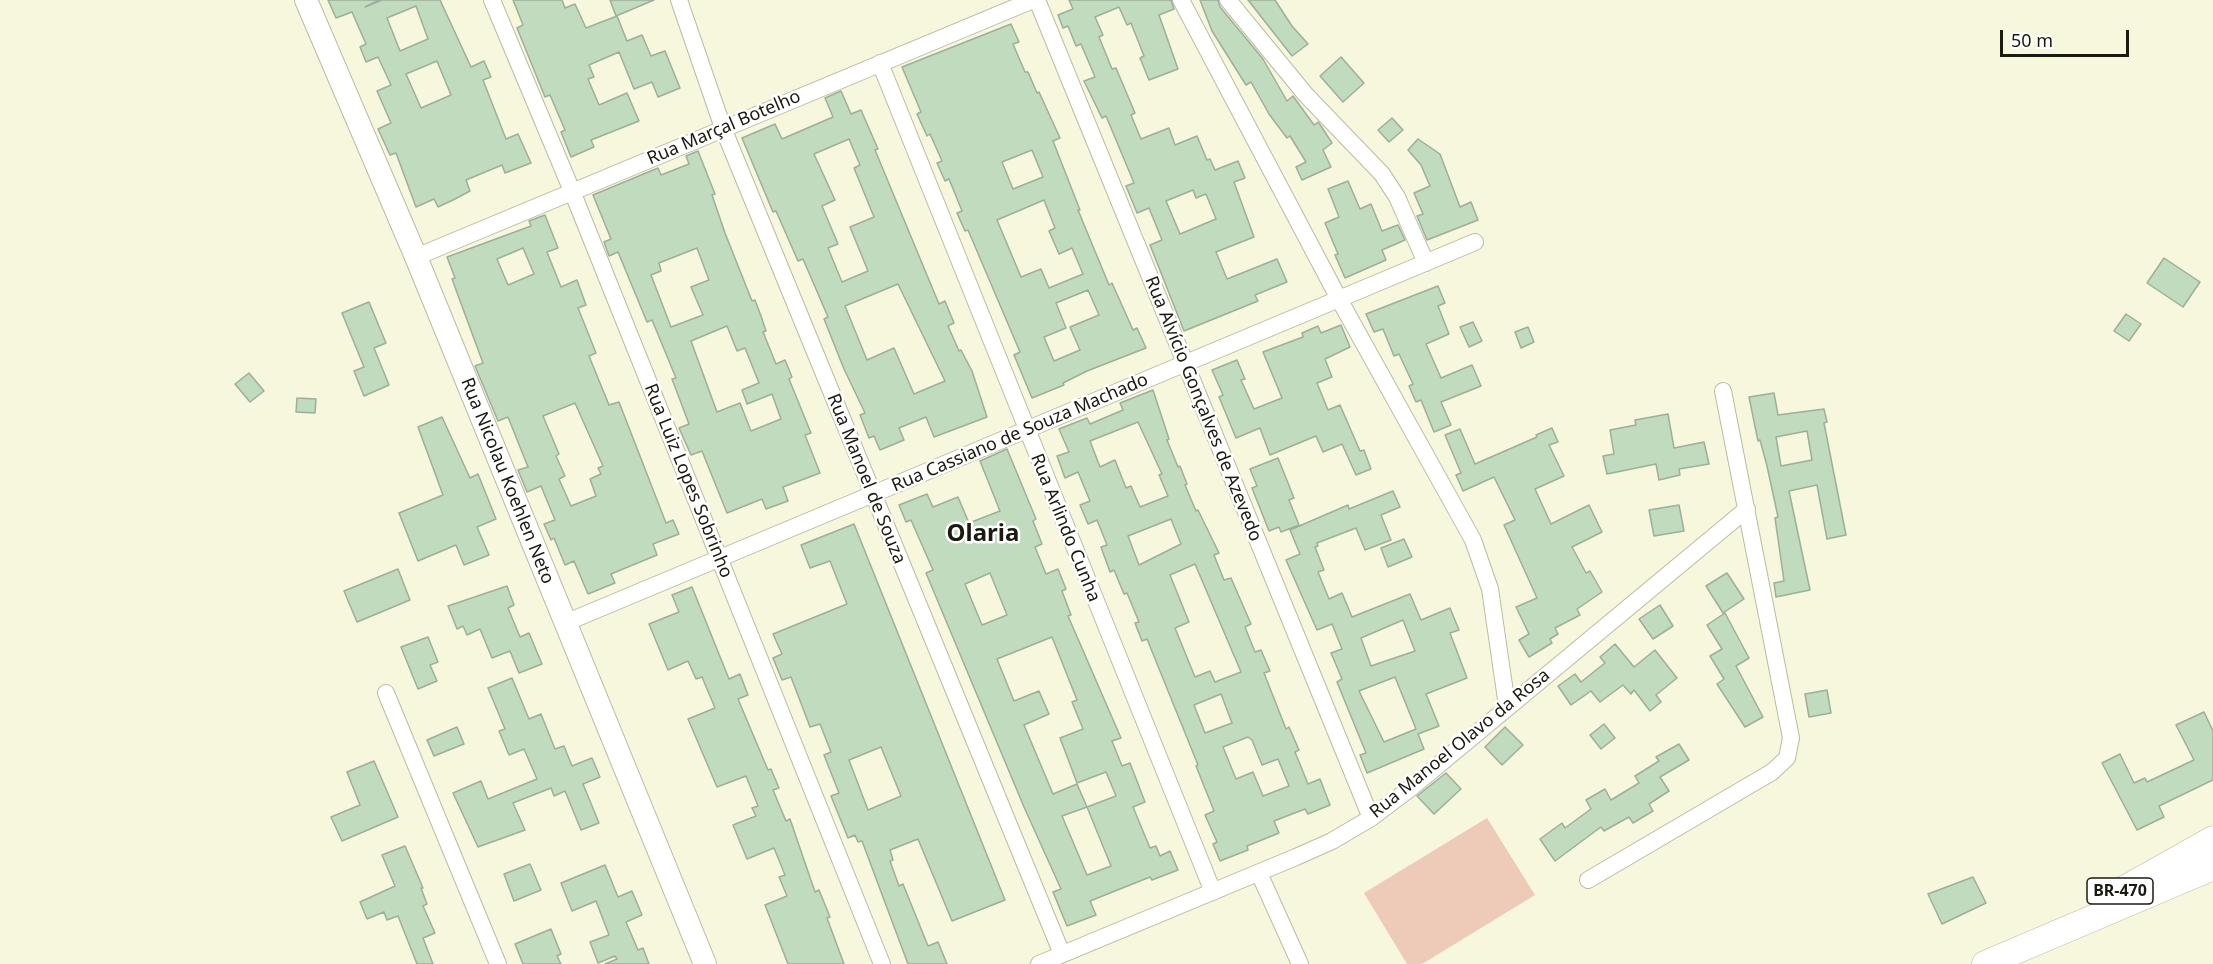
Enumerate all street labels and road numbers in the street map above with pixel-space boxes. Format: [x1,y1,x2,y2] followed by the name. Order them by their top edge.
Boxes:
[644,86,804,170] street label: Rua Marçal Botelho
[1140,273,1266,545] street label: Rua Alvício Gonçalves de Azevedo
[889,369,1151,497] street label: Rua Cassiano de Souza Machado
[456,375,558,587] street label: Rua Nicolau Koehlen Neto
[639,381,737,581] street label: Rua Luiz Lopes Sobrinho
[822,391,910,567] street label: Rua Manoel de Souza
[1025,451,1105,605] street label: Rua Arlindo Cunha
[1366,665,1554,823] street label: Rua Manoel Olavo da Rosa
[2087,878,2153,904] road number: BR-470

